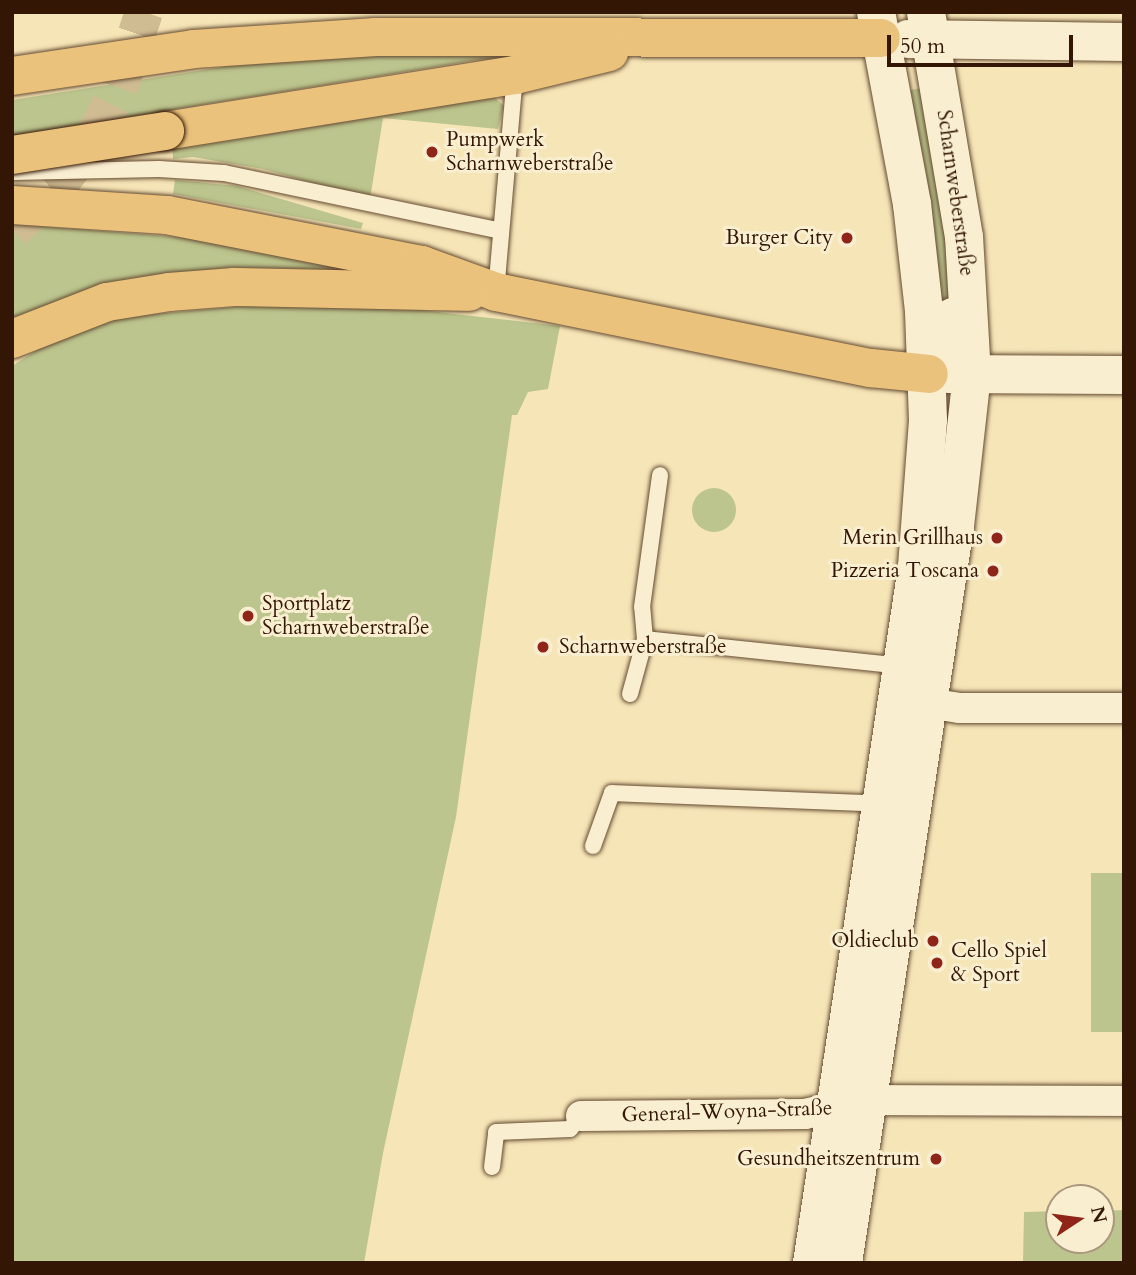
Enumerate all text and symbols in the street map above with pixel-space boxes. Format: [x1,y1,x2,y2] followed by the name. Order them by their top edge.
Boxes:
[891,21,1076,65] scale bar
[900,32,945,61] text: 50 m
[931,108,979,278] street label: Scharnweberstraße
[446,127,614,177] place label: Pumpwerk Scharnweberstraße
[424,144,440,160] marker: Pumpwerk Scharnweberstraße
[725,225,833,251] place label: Burger City
[839,230,855,246] marker: Burger City
[843,525,983,551] place label: Merin Grillhaus
[989,530,1005,546] marker: Merin Grillhaus
[831,558,979,584] place label: Pizzeria Toscana
[985,563,1001,579] marker: Pizzeria Toscana
[262,591,430,641] place label: Sportplatz Scharnweberstraße
[240,608,256,624] marker: Sportplatz Scharnweberstraße
[559,634,727,660] place label: Scharnweberstraße
[533,637,553,657] marker: Scharnweberstraße
[831,928,919,954] place label: Oldieclub
[925,933,941,949] marker: Oldieclub
[951,938,1047,988] place label: Cello Spiel & Sport
[929,955,945,971] marker: Cello Spiel & Sport
[621,1096,833,1128] street label: General-Woyna-Straße
[737,1146,920,1172] place label: Gesundheitszentrum
[926,1149,946,1169] marker: Gesundheitszentrum
[1045,1184,1115,1254] north arrow
[1084,1204,1113,1226] text: N

